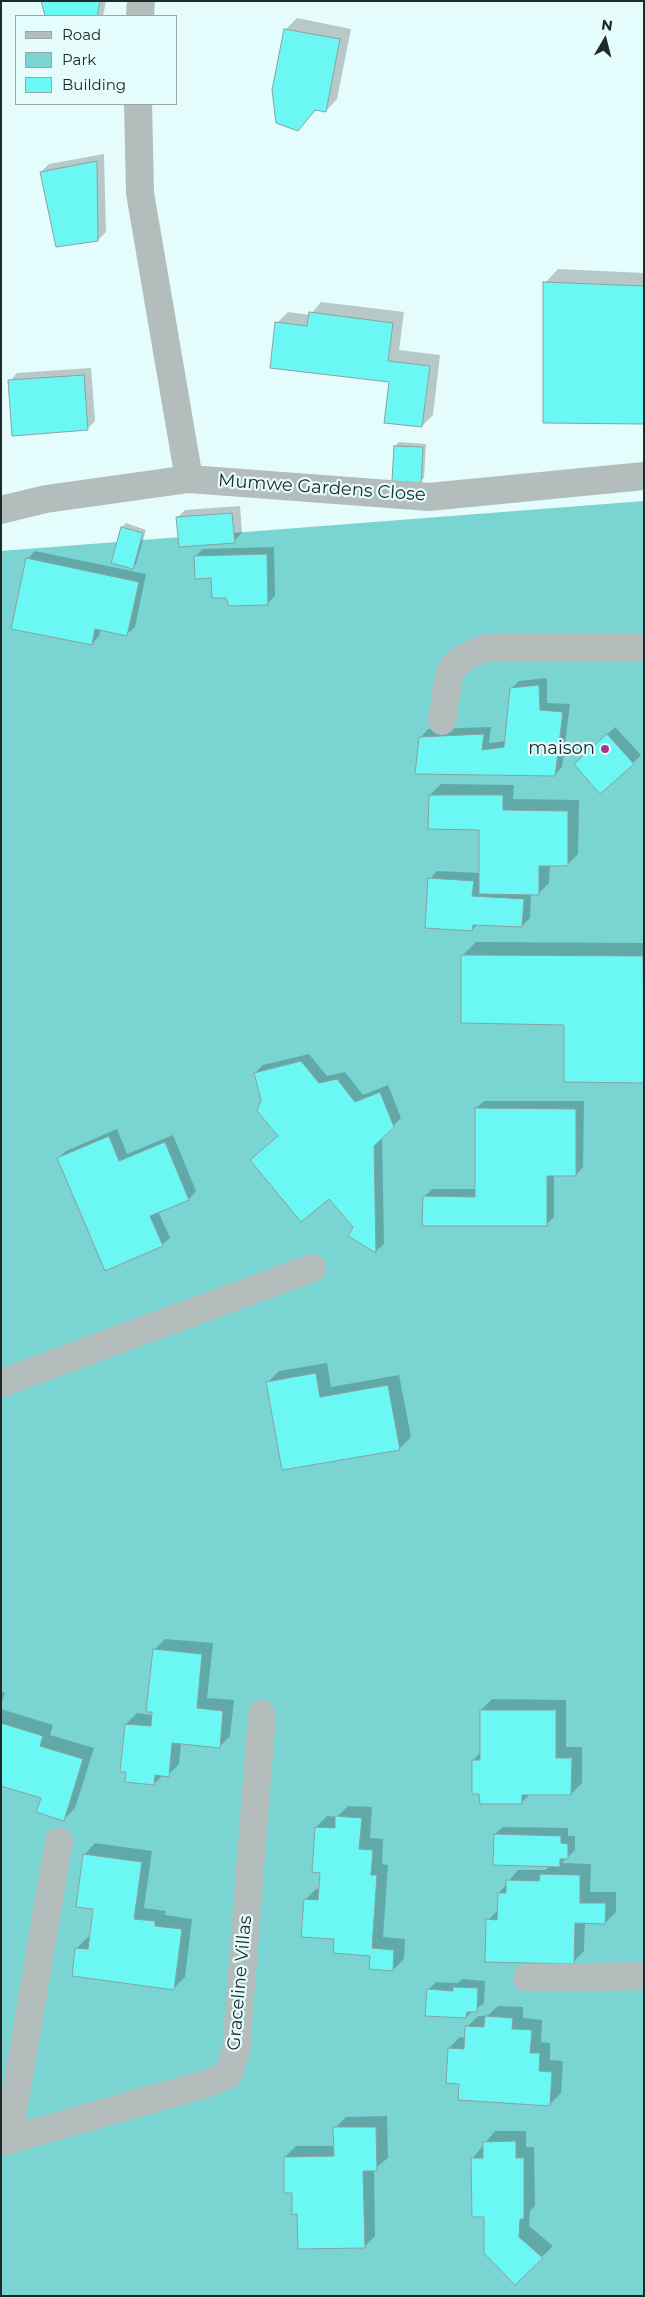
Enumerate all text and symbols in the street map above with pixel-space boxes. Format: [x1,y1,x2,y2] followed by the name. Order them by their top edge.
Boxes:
[15,15,178,105] legend
[580,15,630,65] north arrow
[600,15,614,35] text: N
[62,25,101,44] text: Road
[62,50,96,69] text: Park
[62,75,126,94] text: Building
[217,470,427,506] street label: Mumwe Gardens Close
[528,738,595,760] place label: maison
[599,743,611,755] marker: maison
[223,1915,257,2051] street label: Graceline Villas

